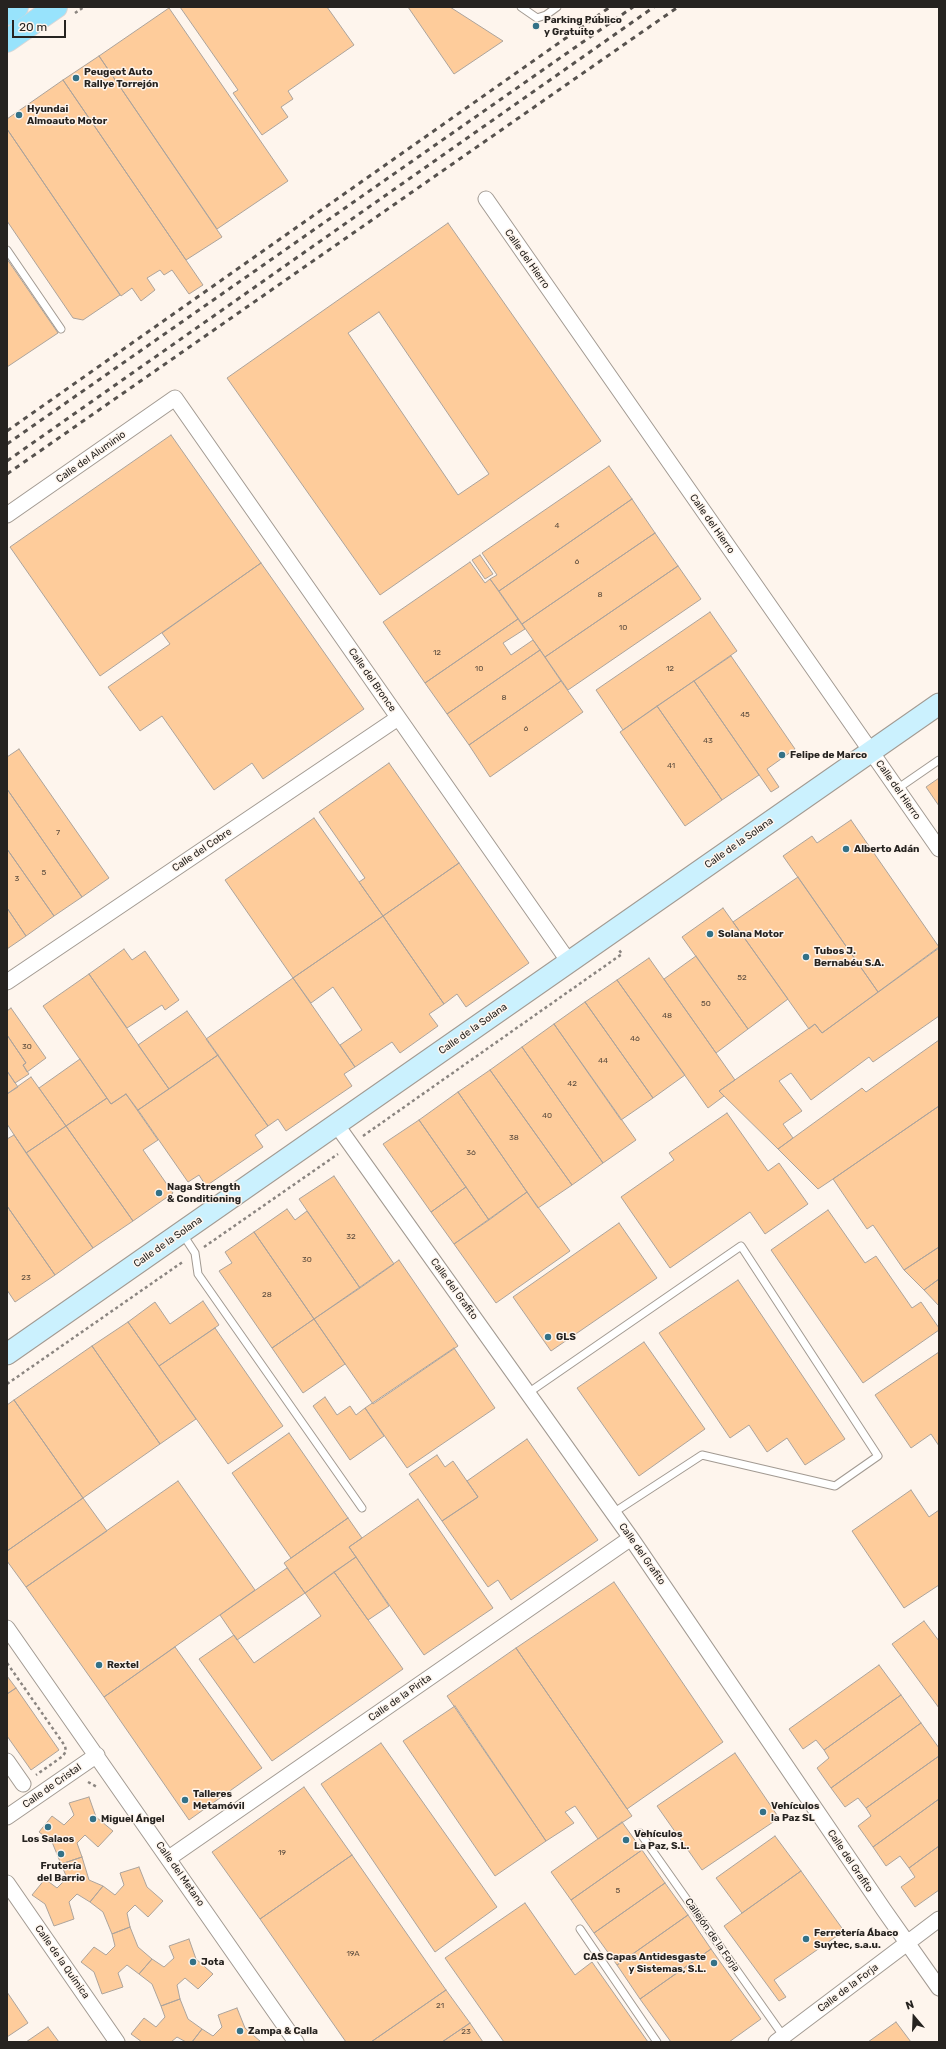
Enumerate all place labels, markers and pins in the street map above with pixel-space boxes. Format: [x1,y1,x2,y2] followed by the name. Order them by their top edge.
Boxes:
[544,14,622,38] place label: Parking Público y Gratuito
[531,21,541,31] marker: Parking Público y Gratuito
[84,66,158,90] place label: Peugeot Auto Rallye Torrejón
[71,73,81,83] marker: Peugeot Auto Rallye Torrejón
[27,103,107,126] place label: Hyundai Almoauto Motor
[14,110,24,120] marker: Hyundai Almoauto Motor
[790,749,867,761] place label: Felipe de Marco
[777,750,787,760] marker: Felipe de Marco
[854,843,919,855] place label: Alberto Adán
[841,844,851,854] marker: Alberto Adán
[718,928,784,940] place label: Solana Motor
[705,929,715,939] marker: Solana Motor
[814,945,884,968] place label: Tubos J. Bernabéu S.A.
[801,952,811,962] marker: Tubos J. Bernabéu S.A.
[167,1181,241,1204] place label: Naga Strength & Conditioning
[154,1188,164,1198] marker: Naga Strength & Conditioning
[556,1331,576,1343] place label: GLS
[543,1332,553,1342] marker: GLS
[107,1659,139,1671] place label: Rextel
[94,1660,104,1670] marker: Rextel
[193,1788,245,1812] place label: Talleres Metamóvil
[180,1795,190,1805] marker: Talleres Metamóvil
[771,1800,819,1824] place label: Vehículos la Paz SL
[758,1807,768,1817] marker: Vehículos la Paz SL
[101,1813,165,1825] place label: Miguel Ángel
[88,1814,98,1824] marker: Miguel Ángel
[43,1822,53,1832] marker: Los Salaos
[634,1828,689,1852] place label: Vehículos La Paz, S.L.
[22,1833,74,1845] place label: Los Salaos
[621,1835,631,1845] marker: Vehículos La Paz, S.L.
[56,1849,66,1859] marker: Frutería del Barrio
[37,1860,85,1884] place label: Frutería del Barrio
[814,1927,898,1950] place label: Ferretería Ábaco Suytec, s.a.u.
[801,1934,811,1944] marker: Ferretería Ábaco Suytec, s.a.u.
[583,1951,706,1974] place label: CAS Capas Antidesgaste y Sistemas, S.L.
[201,1956,224,1968] place label: Jota
[188,1957,198,1967] marker: Jota
[709,1958,719,1968] marker: CAS Capas Antidesgaste y Sistemas, S.L.
[248,2025,318,2037] place label: Zampa & Calla
[235,2026,245,2036] marker: Zampa & Calla

